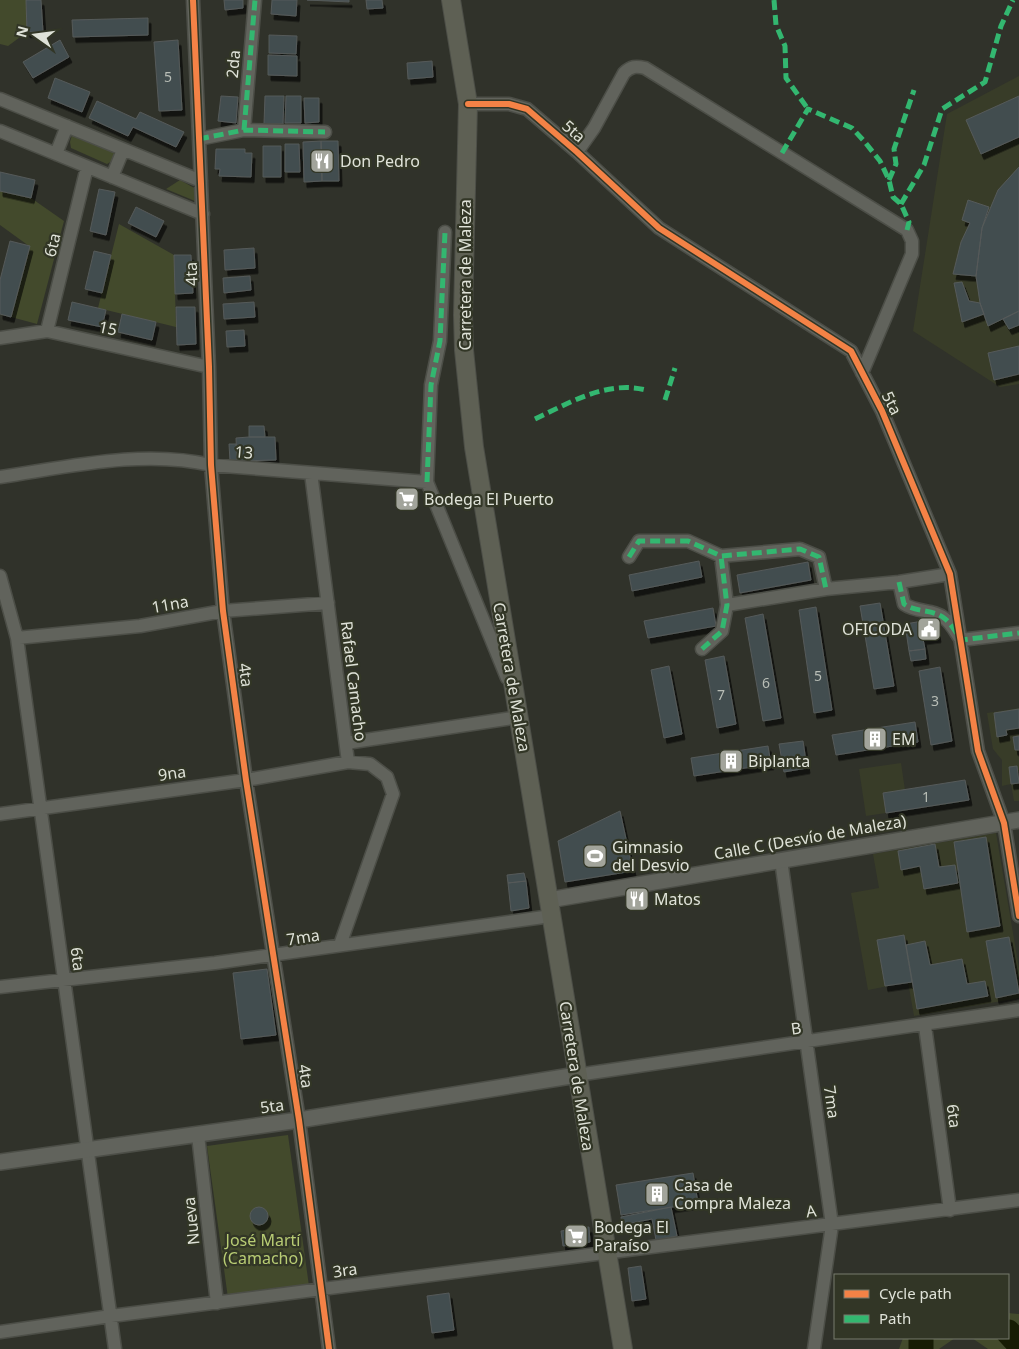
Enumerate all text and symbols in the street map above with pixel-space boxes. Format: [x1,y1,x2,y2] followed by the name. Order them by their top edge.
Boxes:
[10,10,60,60] north arrow
[11,24,32,40] text: N
[221,49,245,79] street label: 2da
[164,67,172,86] house number: 5
[558,115,590,147] street label: 5ta
[309,148,335,174] restaurant icon: Don Pedro
[340,150,420,172] place label: Don Pedro
[454,199,476,351] street label: Carretera de Maleza
[38,231,66,259] street label: 6ta
[180,262,202,286] street label: 4ta
[97,315,119,341] street label: 15
[877,387,907,419] street label: 5ta
[234,440,254,464] street label: 13
[394,486,420,512] supermarket icon: Bodega El Puerto
[424,488,554,510] place label: Bodega El Puerto
[150,590,190,618] street label: 11na
[488,601,536,753] street label: Carretera de Maleza
[916,616,942,642] public building icon: OFICODA
[842,618,913,640] place label: OFICODA
[336,620,372,742] street label: Rafael Camacho
[233,662,259,688] street label: 4ta
[814,666,822,685] house number: 5
[762,673,770,692] house number: 6
[717,685,725,704] house number: 7
[931,691,939,710] house number: 3
[862,726,888,752] building icon: EM
[892,728,915,750] place label: EM
[718,748,744,774] building icon: Biplanta
[748,750,810,772] place label: Biplanta
[157,760,187,786] street label: 9na
[922,787,930,806] house number: 1
[712,809,908,865] street label: Calle C (Desvío de Maleza)
[612,836,689,876] place label: Gimnasio del Desvio
[582,843,608,869] sports icon: Gimnasio del Desvio
[624,886,650,912] restaurant icon: Matos
[654,888,701,910] place label: Matos
[285,924,321,950] street label: 7ma
[65,946,91,972] street label: 6ta
[554,1000,600,1152] street label: Carretera de Maleza
[789,1016,803,1040] street label: B
[293,1062,319,1090] street label: 4ta
[819,1084,845,1120] street label: 7ma
[259,1093,285,1119] street label: 5ta
[941,1103,967,1129] street label: 6ta
[674,1174,791,1214] place label: Casa de Compra Maleza
[644,1181,670,1207] building icon: Casa de Compra Maleza
[178,1196,204,1246] street label: Nueva
[805,1199,818,1223] street label: A
[594,1216,669,1256] place label: Bodega El Paraíso
[563,1223,589,1249] supermarket icon: Bodega El Paraíso
[223,1229,303,1269] park label: José Martí (Camacho)
[331,1257,359,1283] street label: 3ra
[834,1274,1009,1339] legend
[879,1283,952,1303] text: Cycle path
[879,1308,911,1328] text: Path

